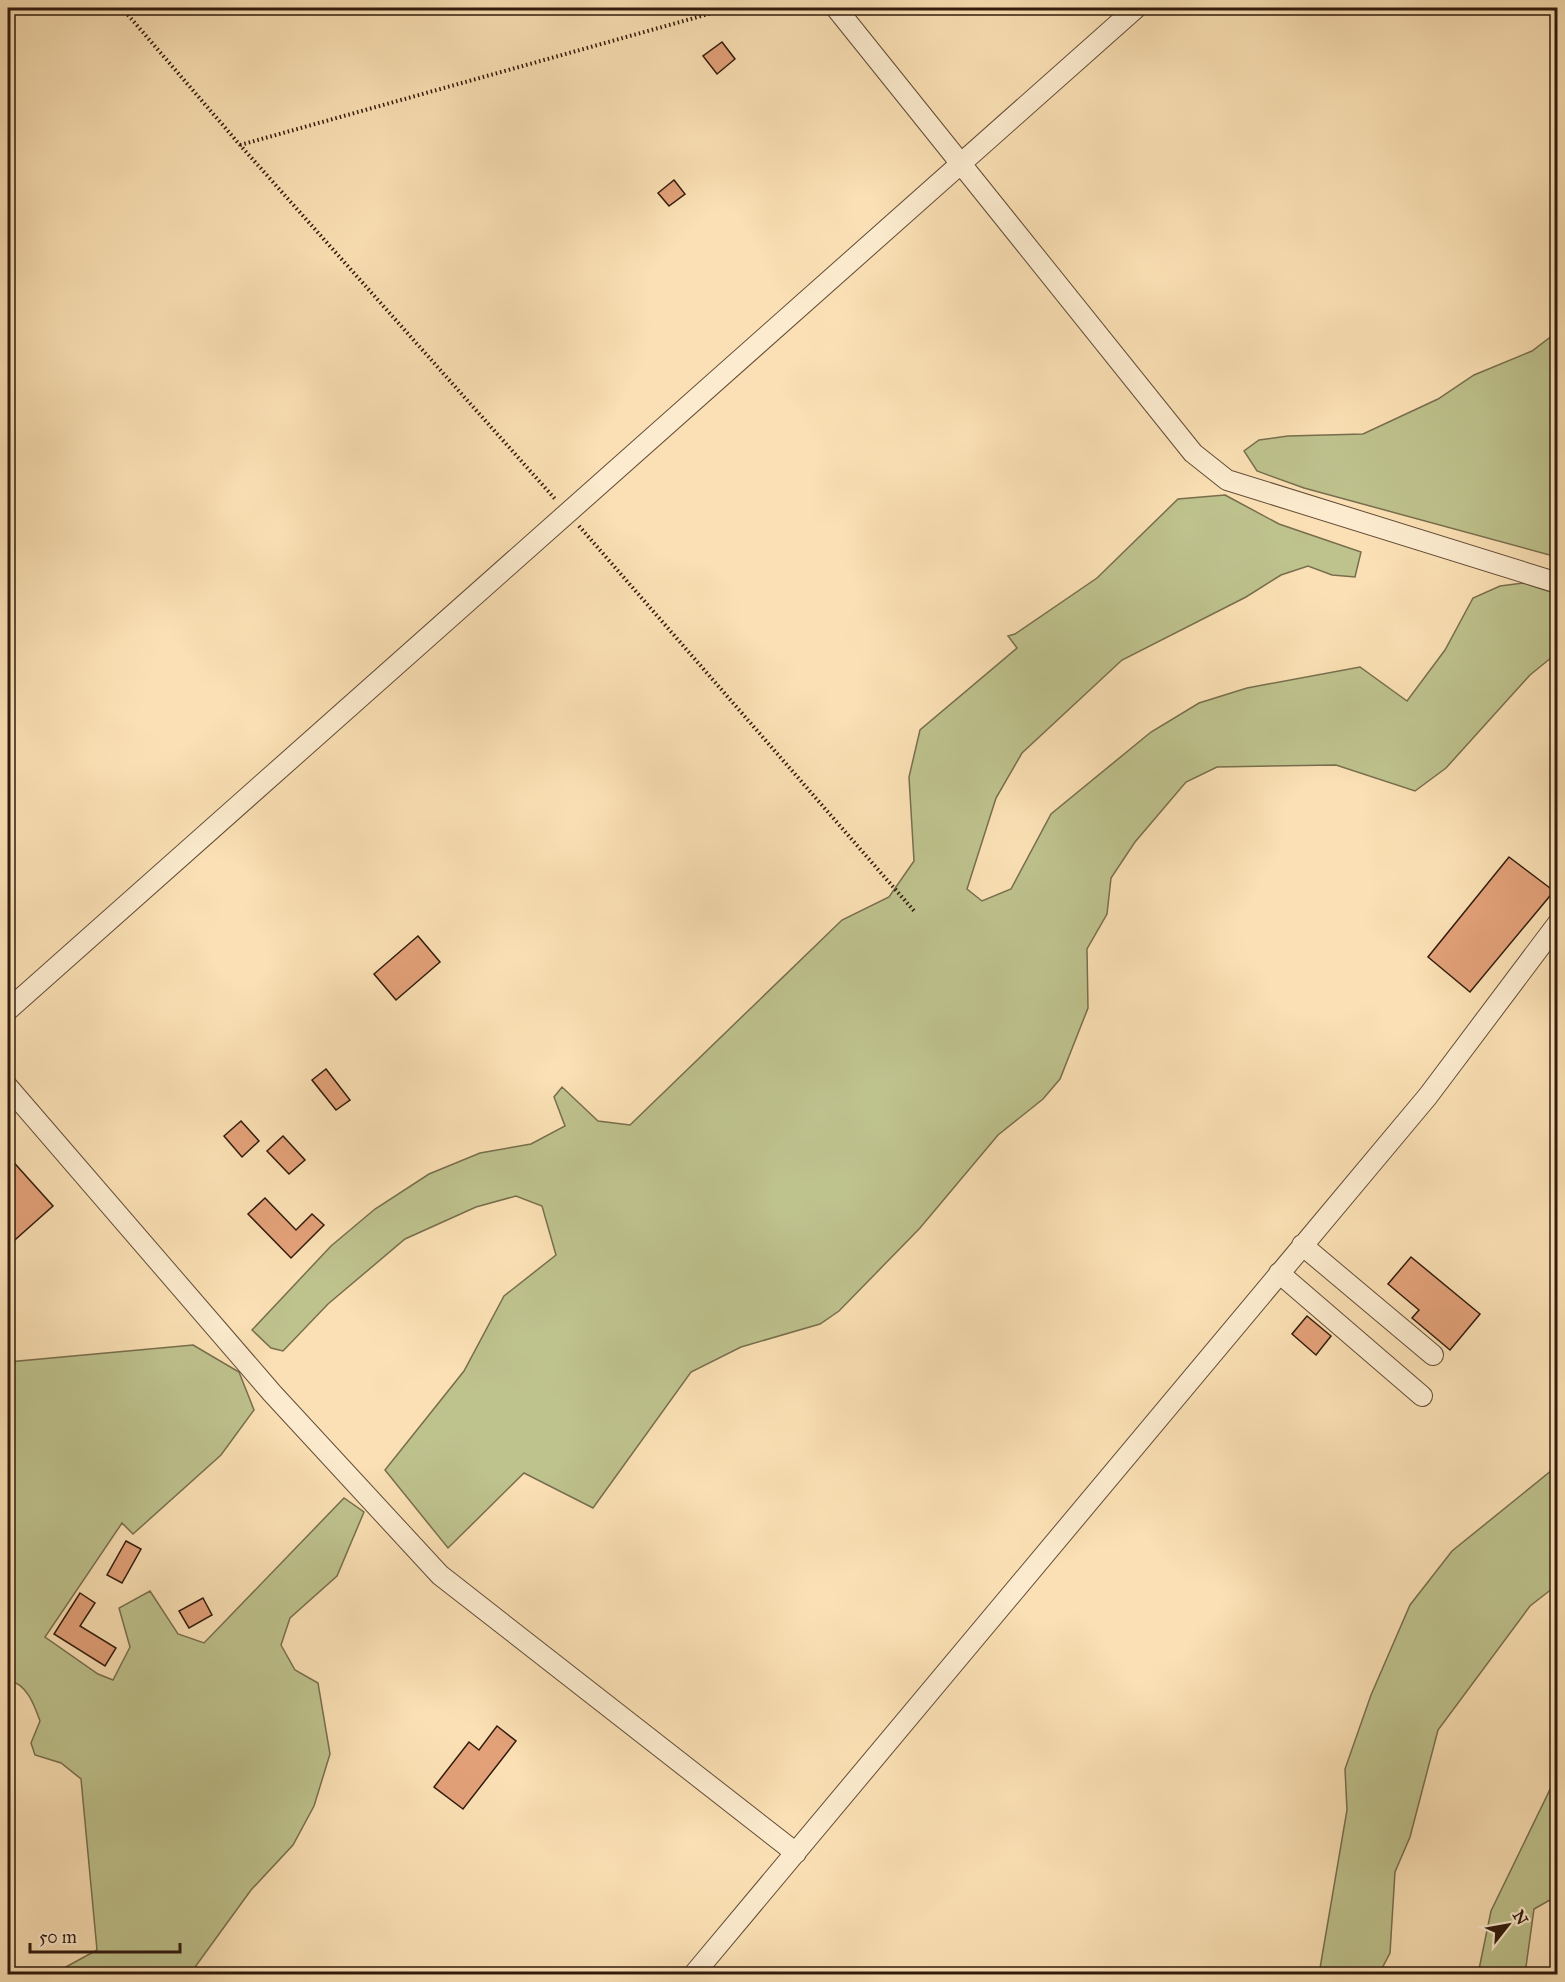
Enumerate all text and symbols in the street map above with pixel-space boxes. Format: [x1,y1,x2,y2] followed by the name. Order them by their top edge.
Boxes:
[1478,1895,1538,1955] north arrow
[1509,1907,1532,1929] text: N
[30,1916,180,1954] scale bar
[39,1926,77,1948] text: 50 m

